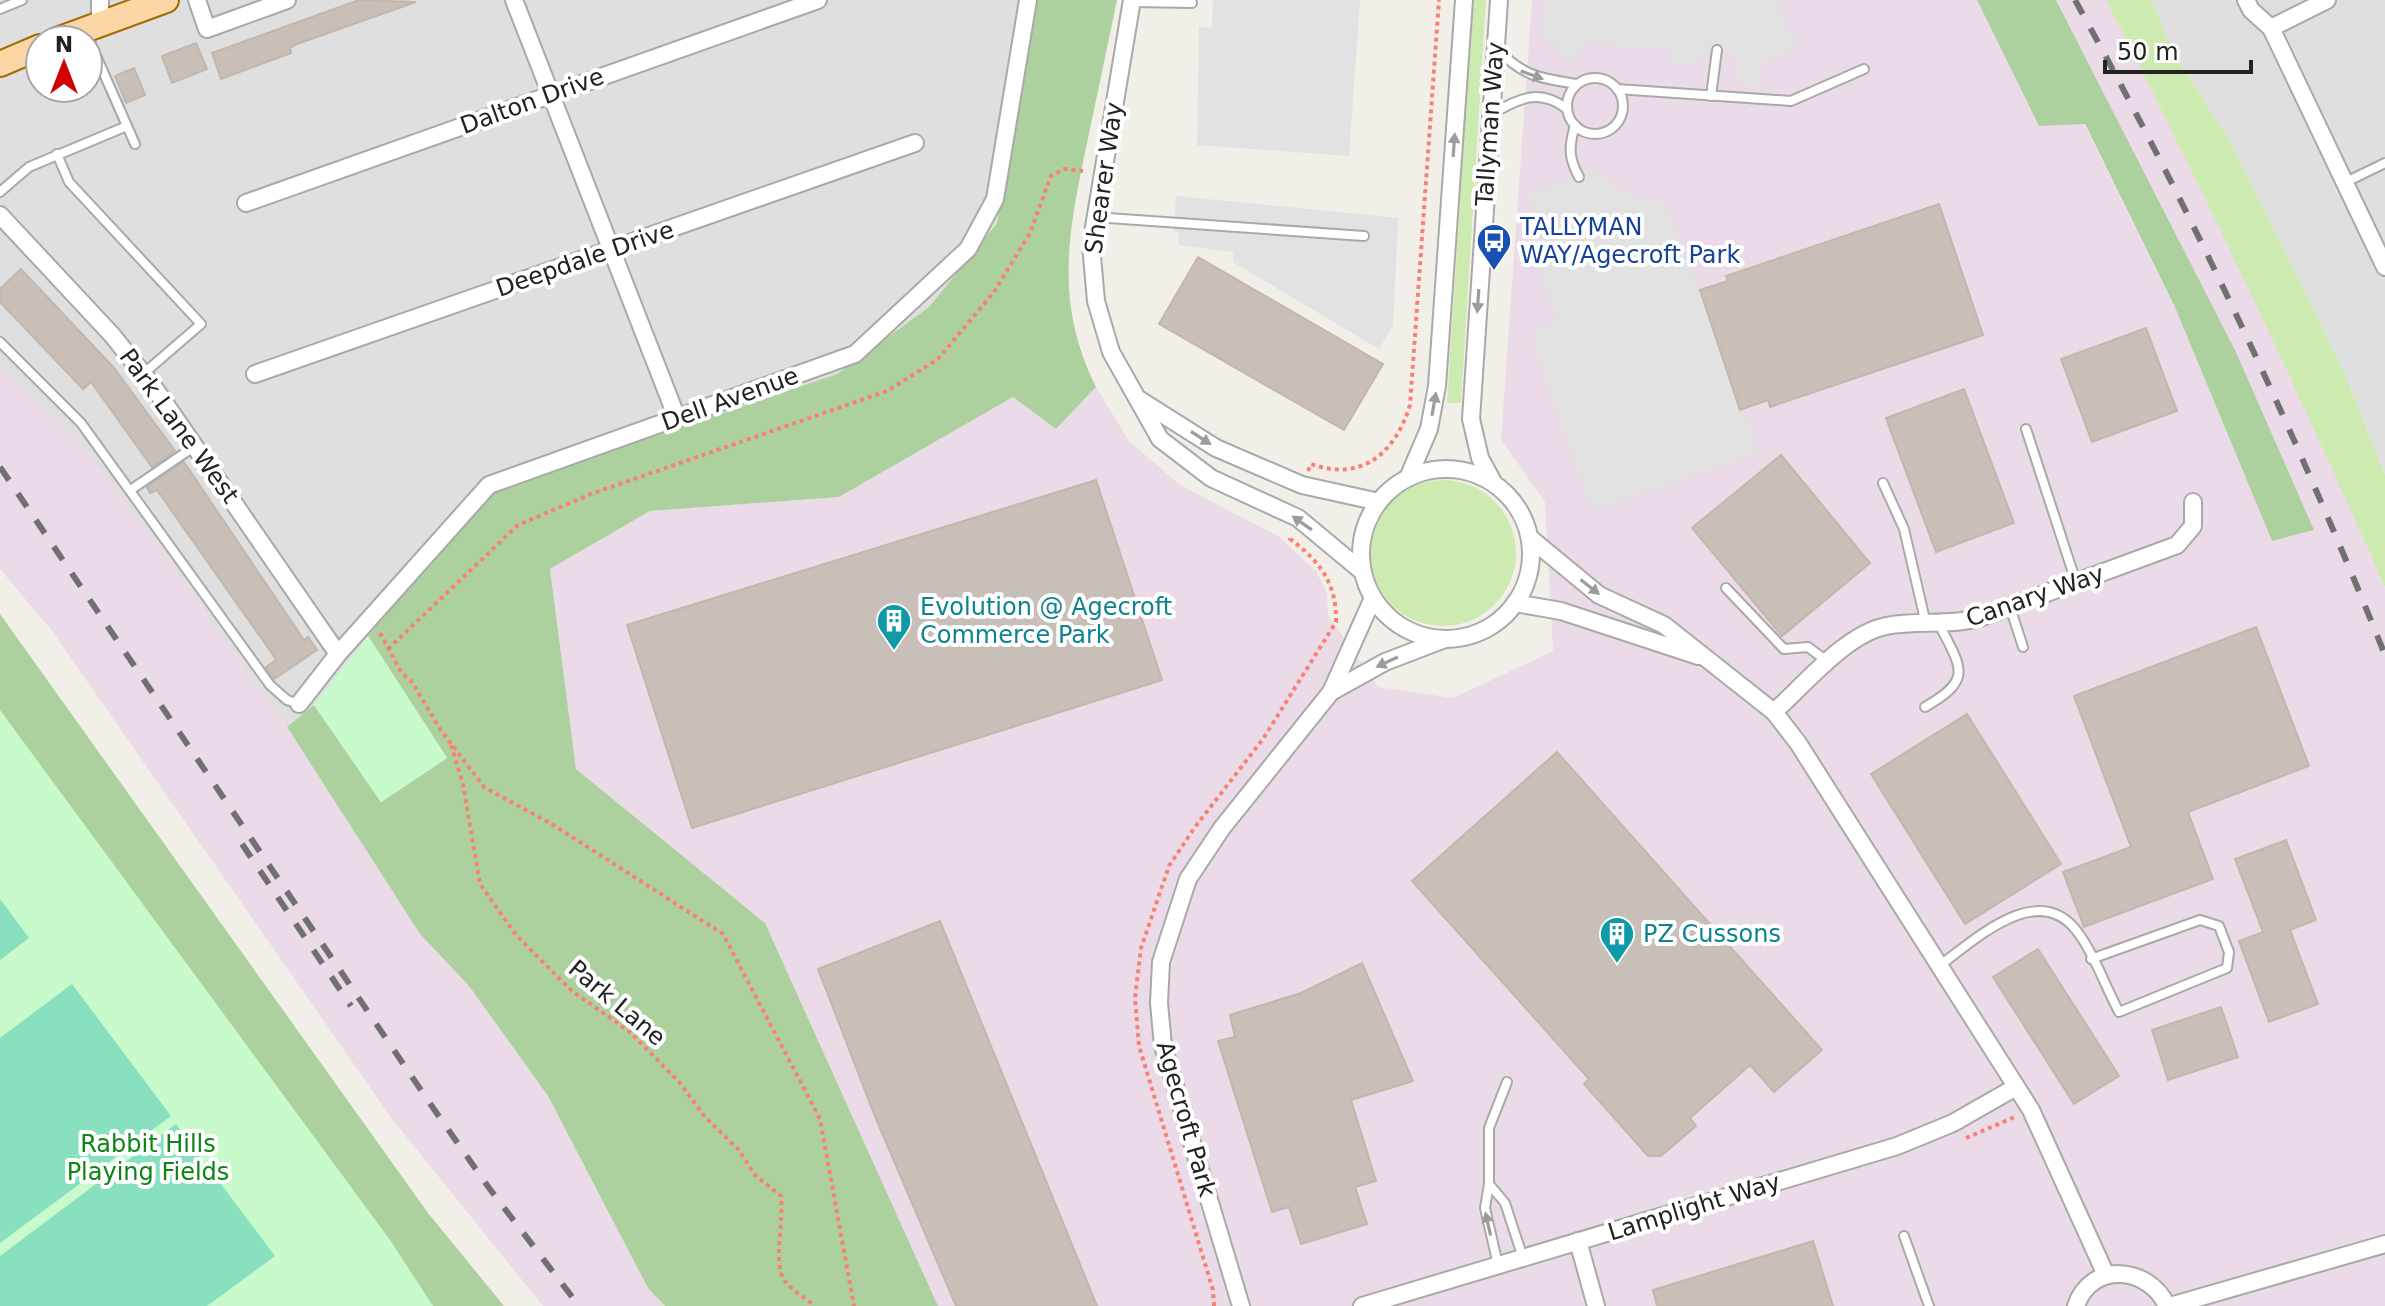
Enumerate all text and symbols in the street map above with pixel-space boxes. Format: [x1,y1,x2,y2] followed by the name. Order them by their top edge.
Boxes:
[24,24,104,104] north arrow
[2105,24,2251,74] scale bar
[55,32,73,57] text: N
[2117,38,2179,66] text: 50 m
[1470,41,1510,208] street label: Tallyman Way
[456,62,608,140] street label: Dalton Drive
[1520,69,1544,81] one-way arrow
[1080,100,1128,256] street label: Shearer Way
[1448,132,1461,157] one-way arrow
[1519,213,1740,269] place label: TALLYMAN WAY/Agecroft Park
[492,215,678,303] street label: Deepdale Drive
[1475,222,1513,272] bus stop icon: TALLYMAN WAY/Agecroft Park
[1472,289,1485,314] one-way arrow
[114,343,244,509] street label: Park Lane West
[658,361,802,437] street label: Dell Avenue
[1428,392,1440,417] one-way arrow
[1190,431,1212,445] one-way arrow
[1291,515,1313,531] one-way arrow
[1962,559,2108,633] street label: Canary Way
[1580,579,1600,595] one-way arrow
[920,593,1172,649] place label: Evolution @ Agecroft Commerce Park
[875,602,913,652] building icon: Evolution @ Agecroft Commerce Park
[1375,655,1398,669] one-way arrow
[1598,915,1636,965] building icon: PZ Cussons
[1643,920,1781,948] place label: PZ Cussons
[563,954,671,1052] street label: Park Lane
[1150,1038,1222,1200] street label: Agecroft Park
[67,1130,229,1186] park label: Rabbit Hills Playing Fields
[1604,1167,1784,1247] street label: Lamplight Way
[1481,1212,1494,1237] one-way arrow

